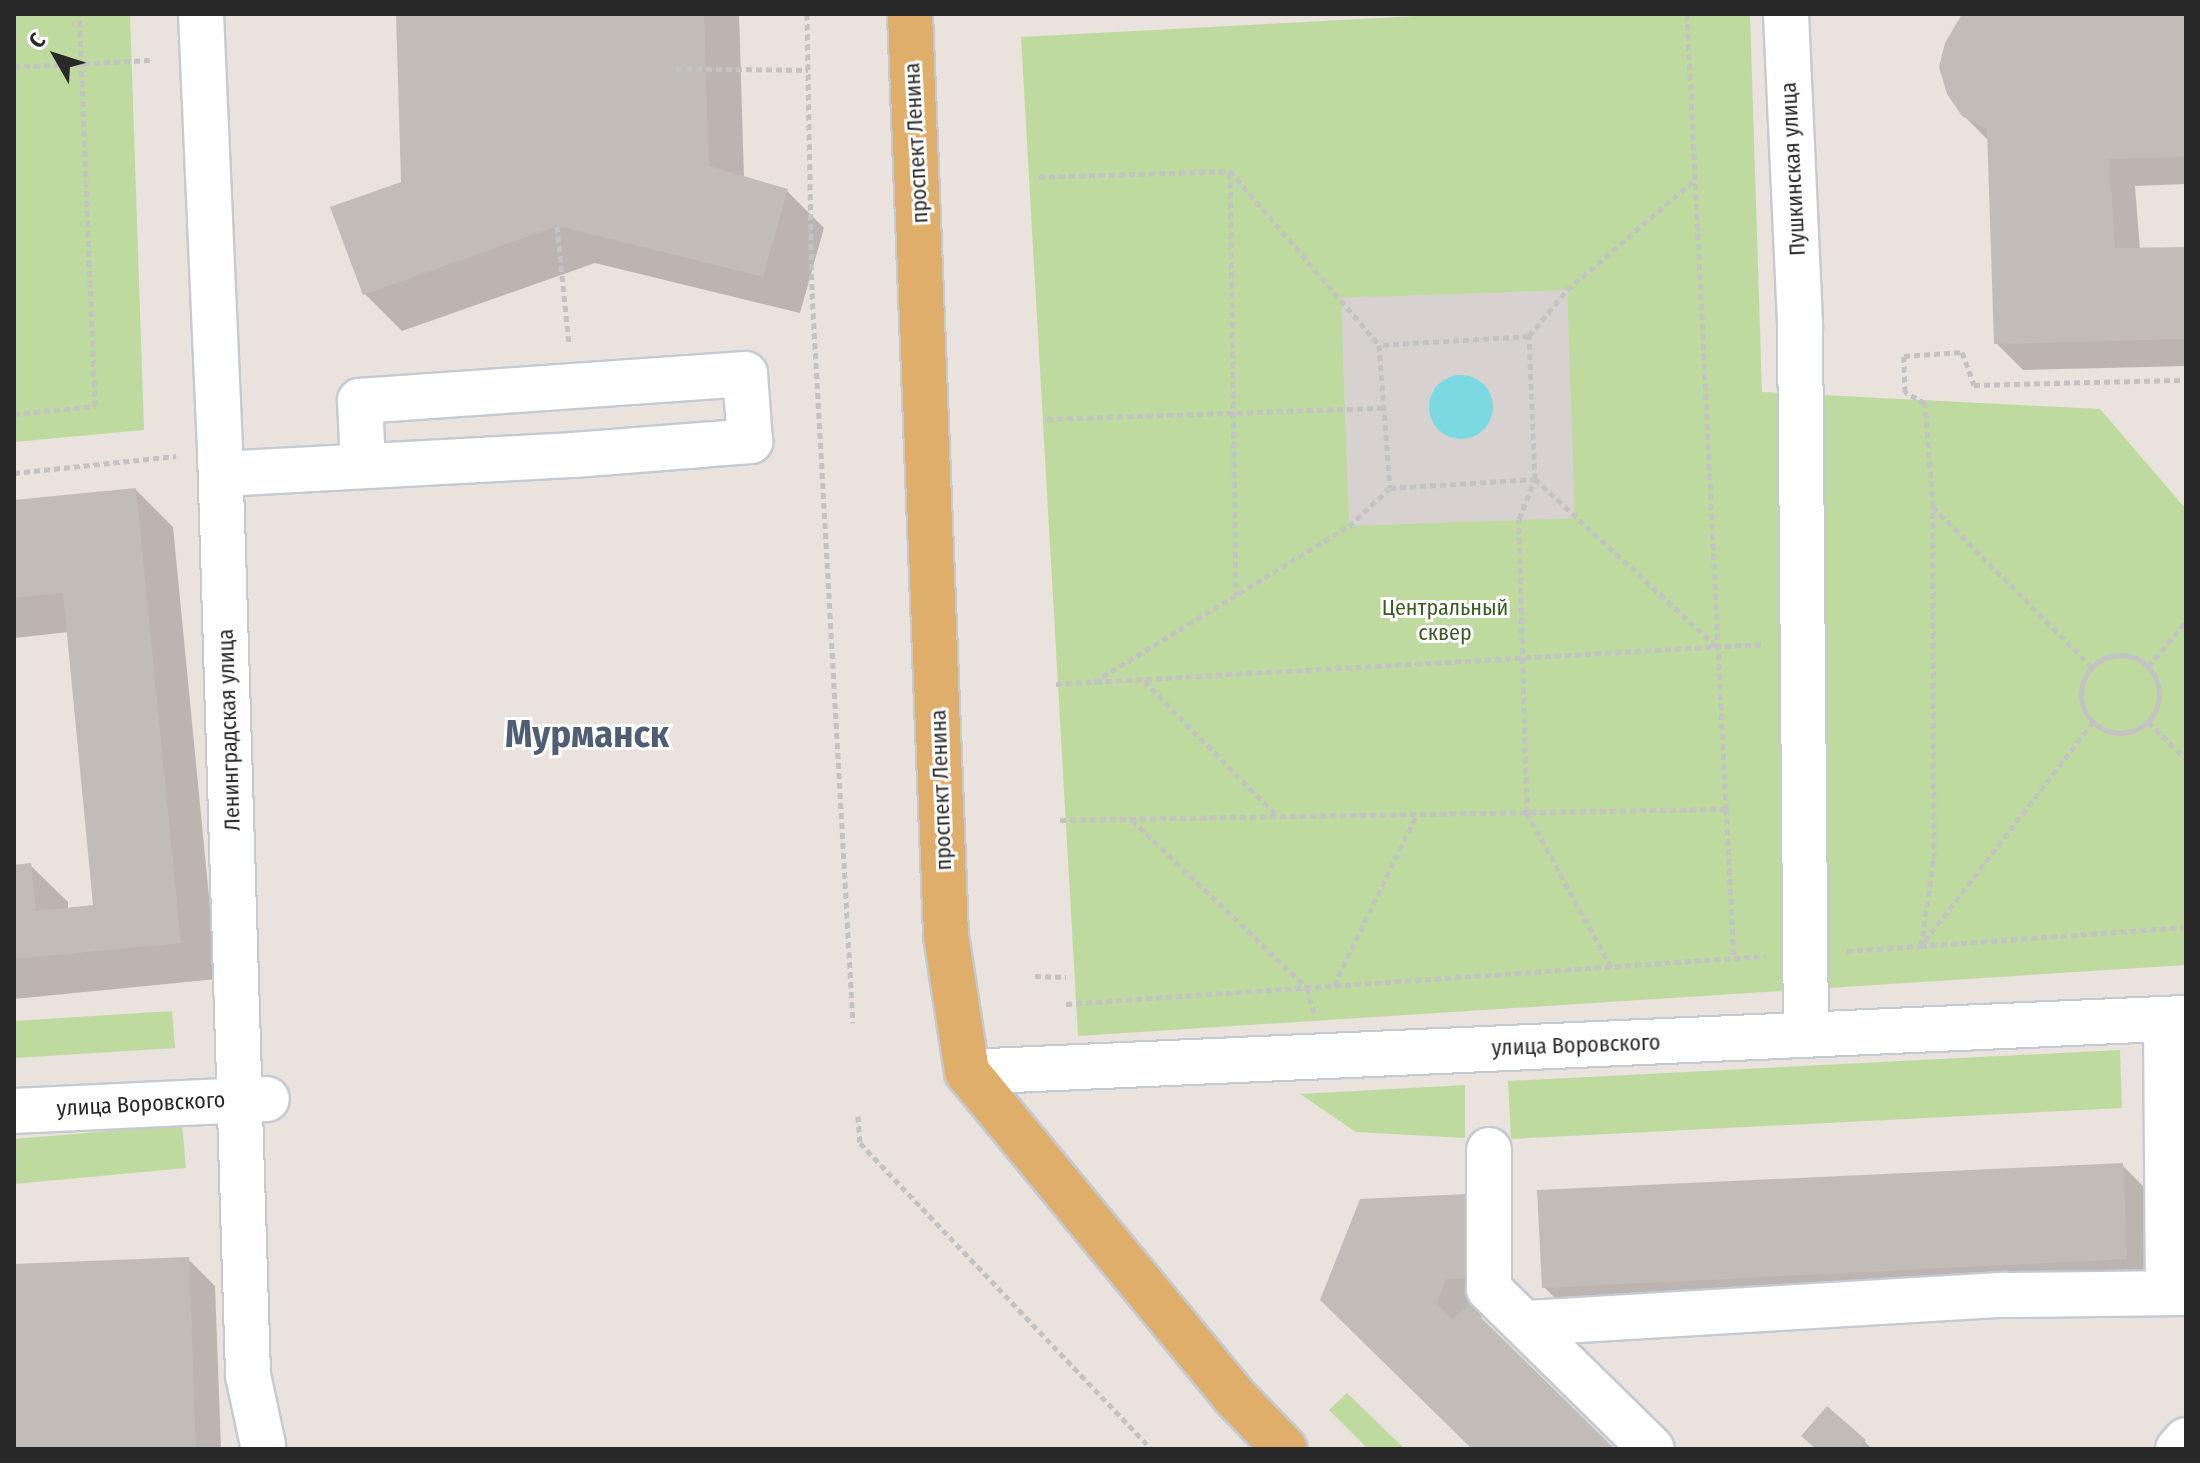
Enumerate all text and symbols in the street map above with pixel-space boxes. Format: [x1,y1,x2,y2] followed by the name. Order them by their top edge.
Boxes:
[16,16,96,96] north arrow
[23,28,51,54] text: С
[899,62,933,224] street label: проспект Ленина
[1775,81,1811,257] street label: Пушкинская улица
[1382,594,1508,646] park label: Центральный сквер
[212,628,246,832] street label: Ленинградская улица
[925,709,957,871] street label: проспект Ленина
[505,712,669,758] district label: Мурманск
[1491,1029,1661,1061] street label: улица Воровского
[56,1086,226,1122] street label: улица Воровского

